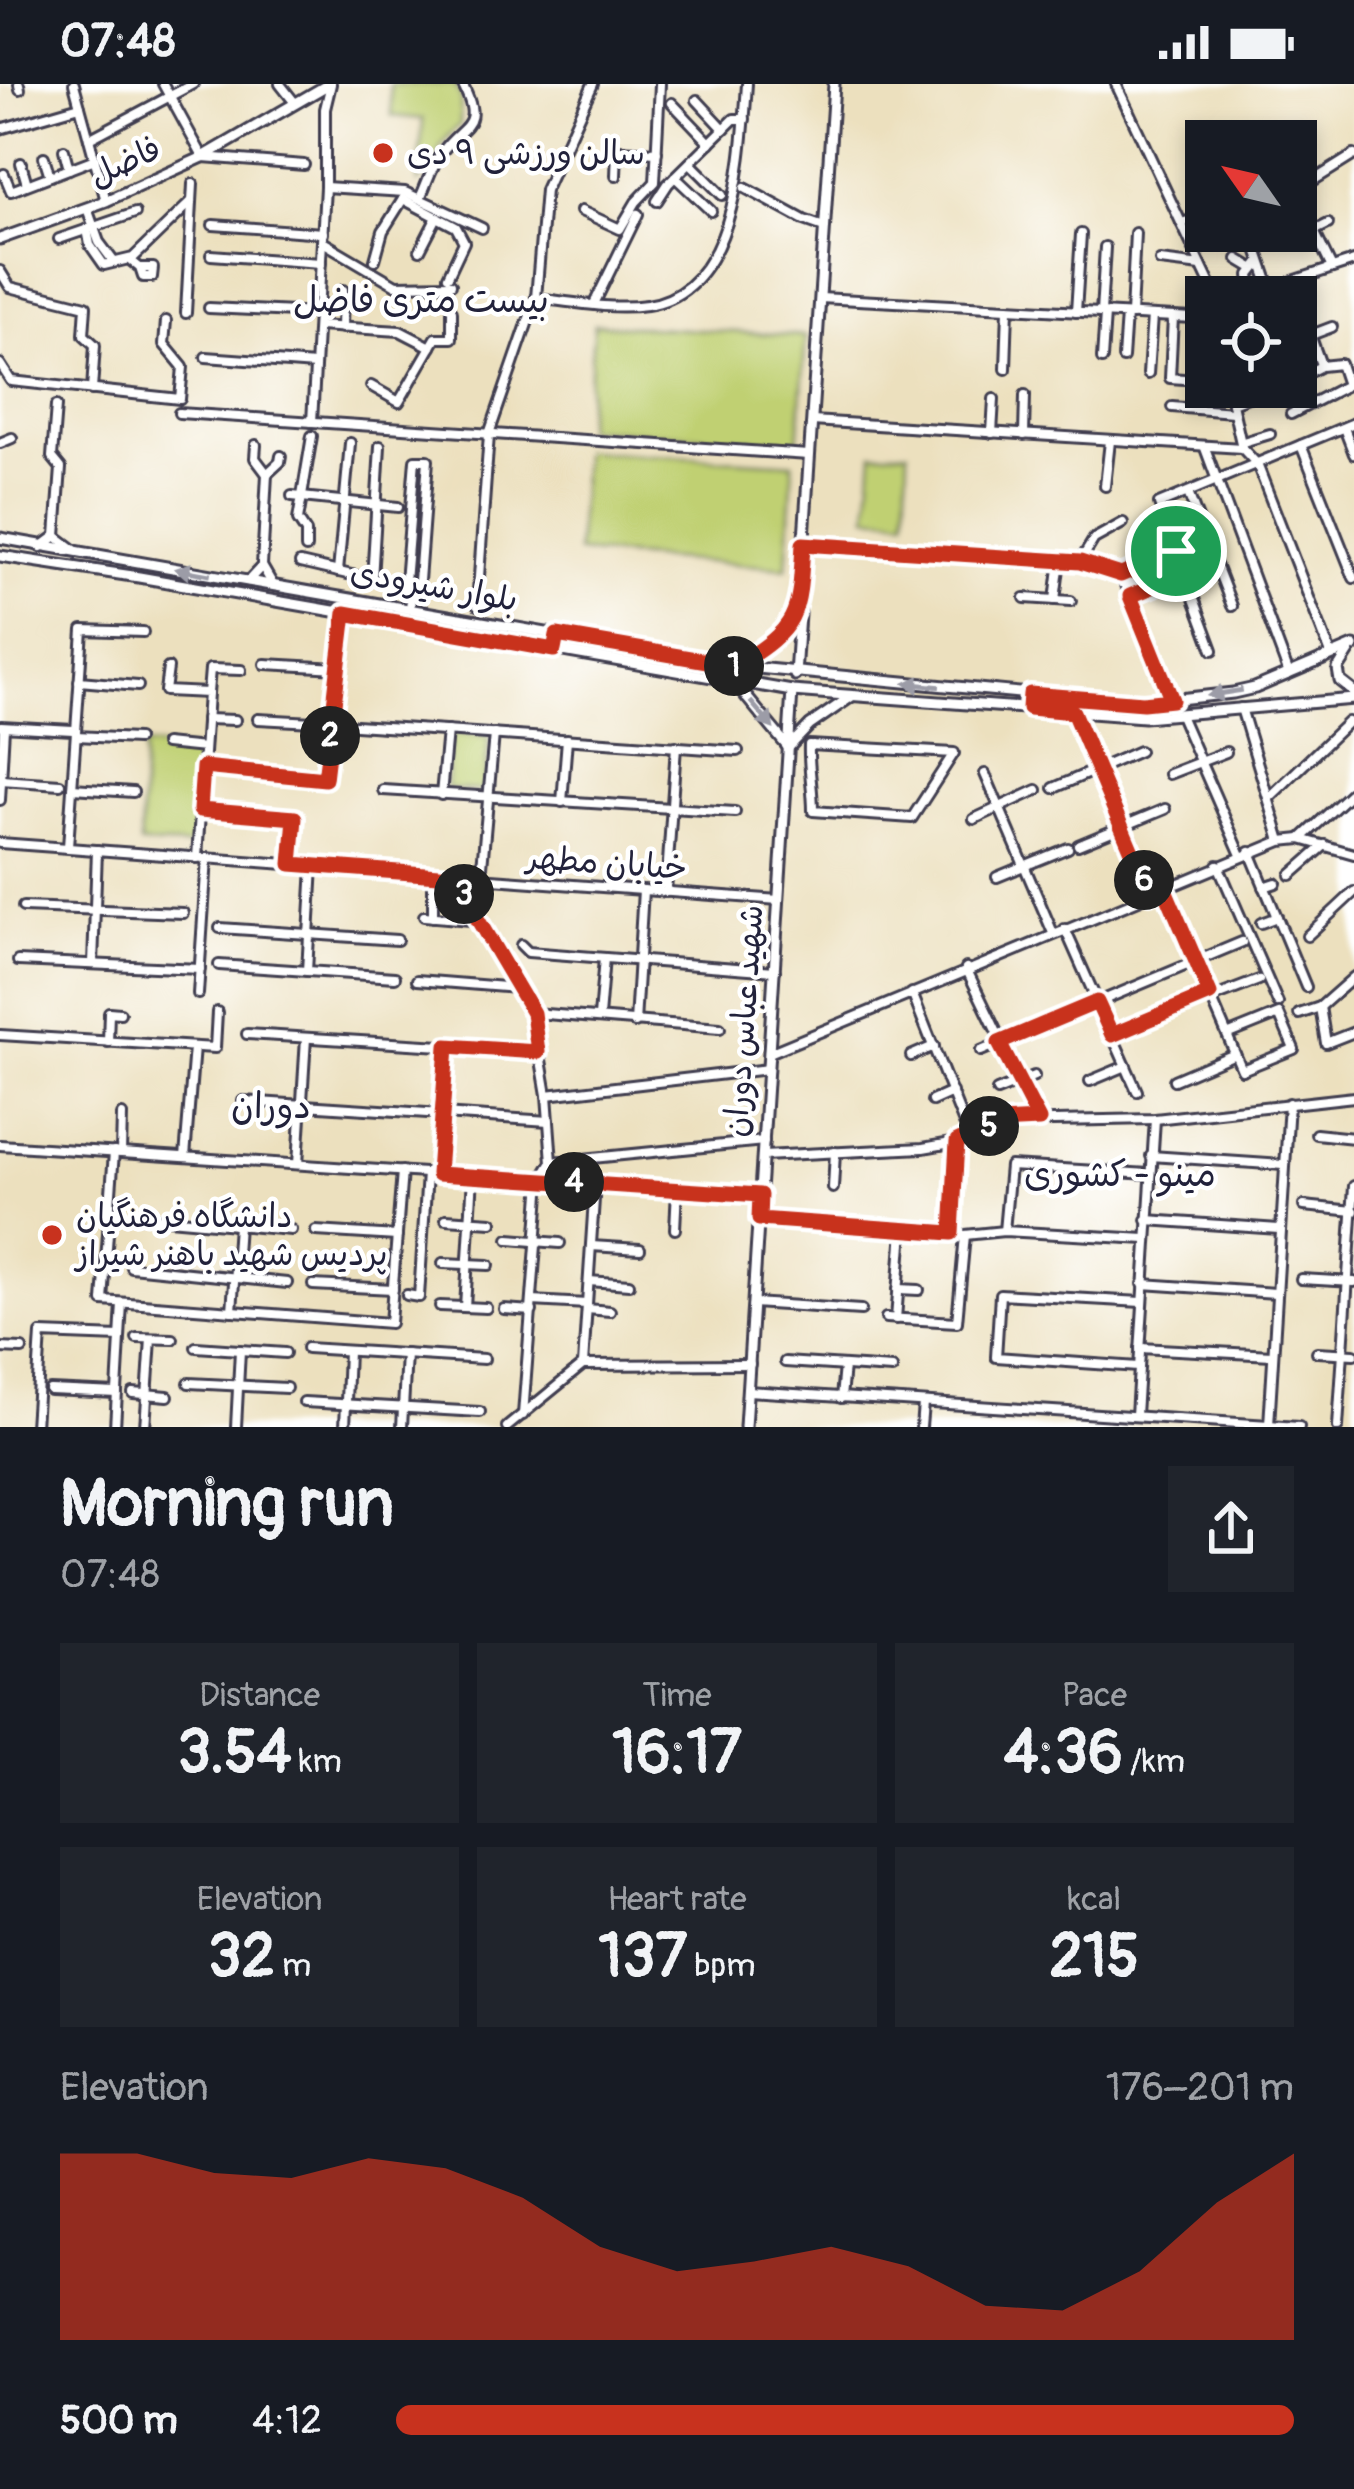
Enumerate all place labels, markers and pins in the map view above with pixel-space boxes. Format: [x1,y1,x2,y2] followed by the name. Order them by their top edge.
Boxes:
[407,133,645,174] place label: سالن ورزشی ۹ دی
[370,140,396,166] marker: سالن ورزشی ۹ دی
[1125,500,1227,602] pin
[704,636,764,696] pin: 1
[300,706,360,766] pin: 2
[1114,850,1174,910] pin: 6
[434,864,494,924] pin: 3
[959,1096,1019,1156] pin: 5
[544,1152,604,1212] pin: 4
[73,1196,388,1275] place label: دانشگاه فرهنگیان پردیس شهید باهنر شیراز
[39,1222,65,1248] marker: دانشگاه فرهنگیان پردیس شهید باهنر شیراز

